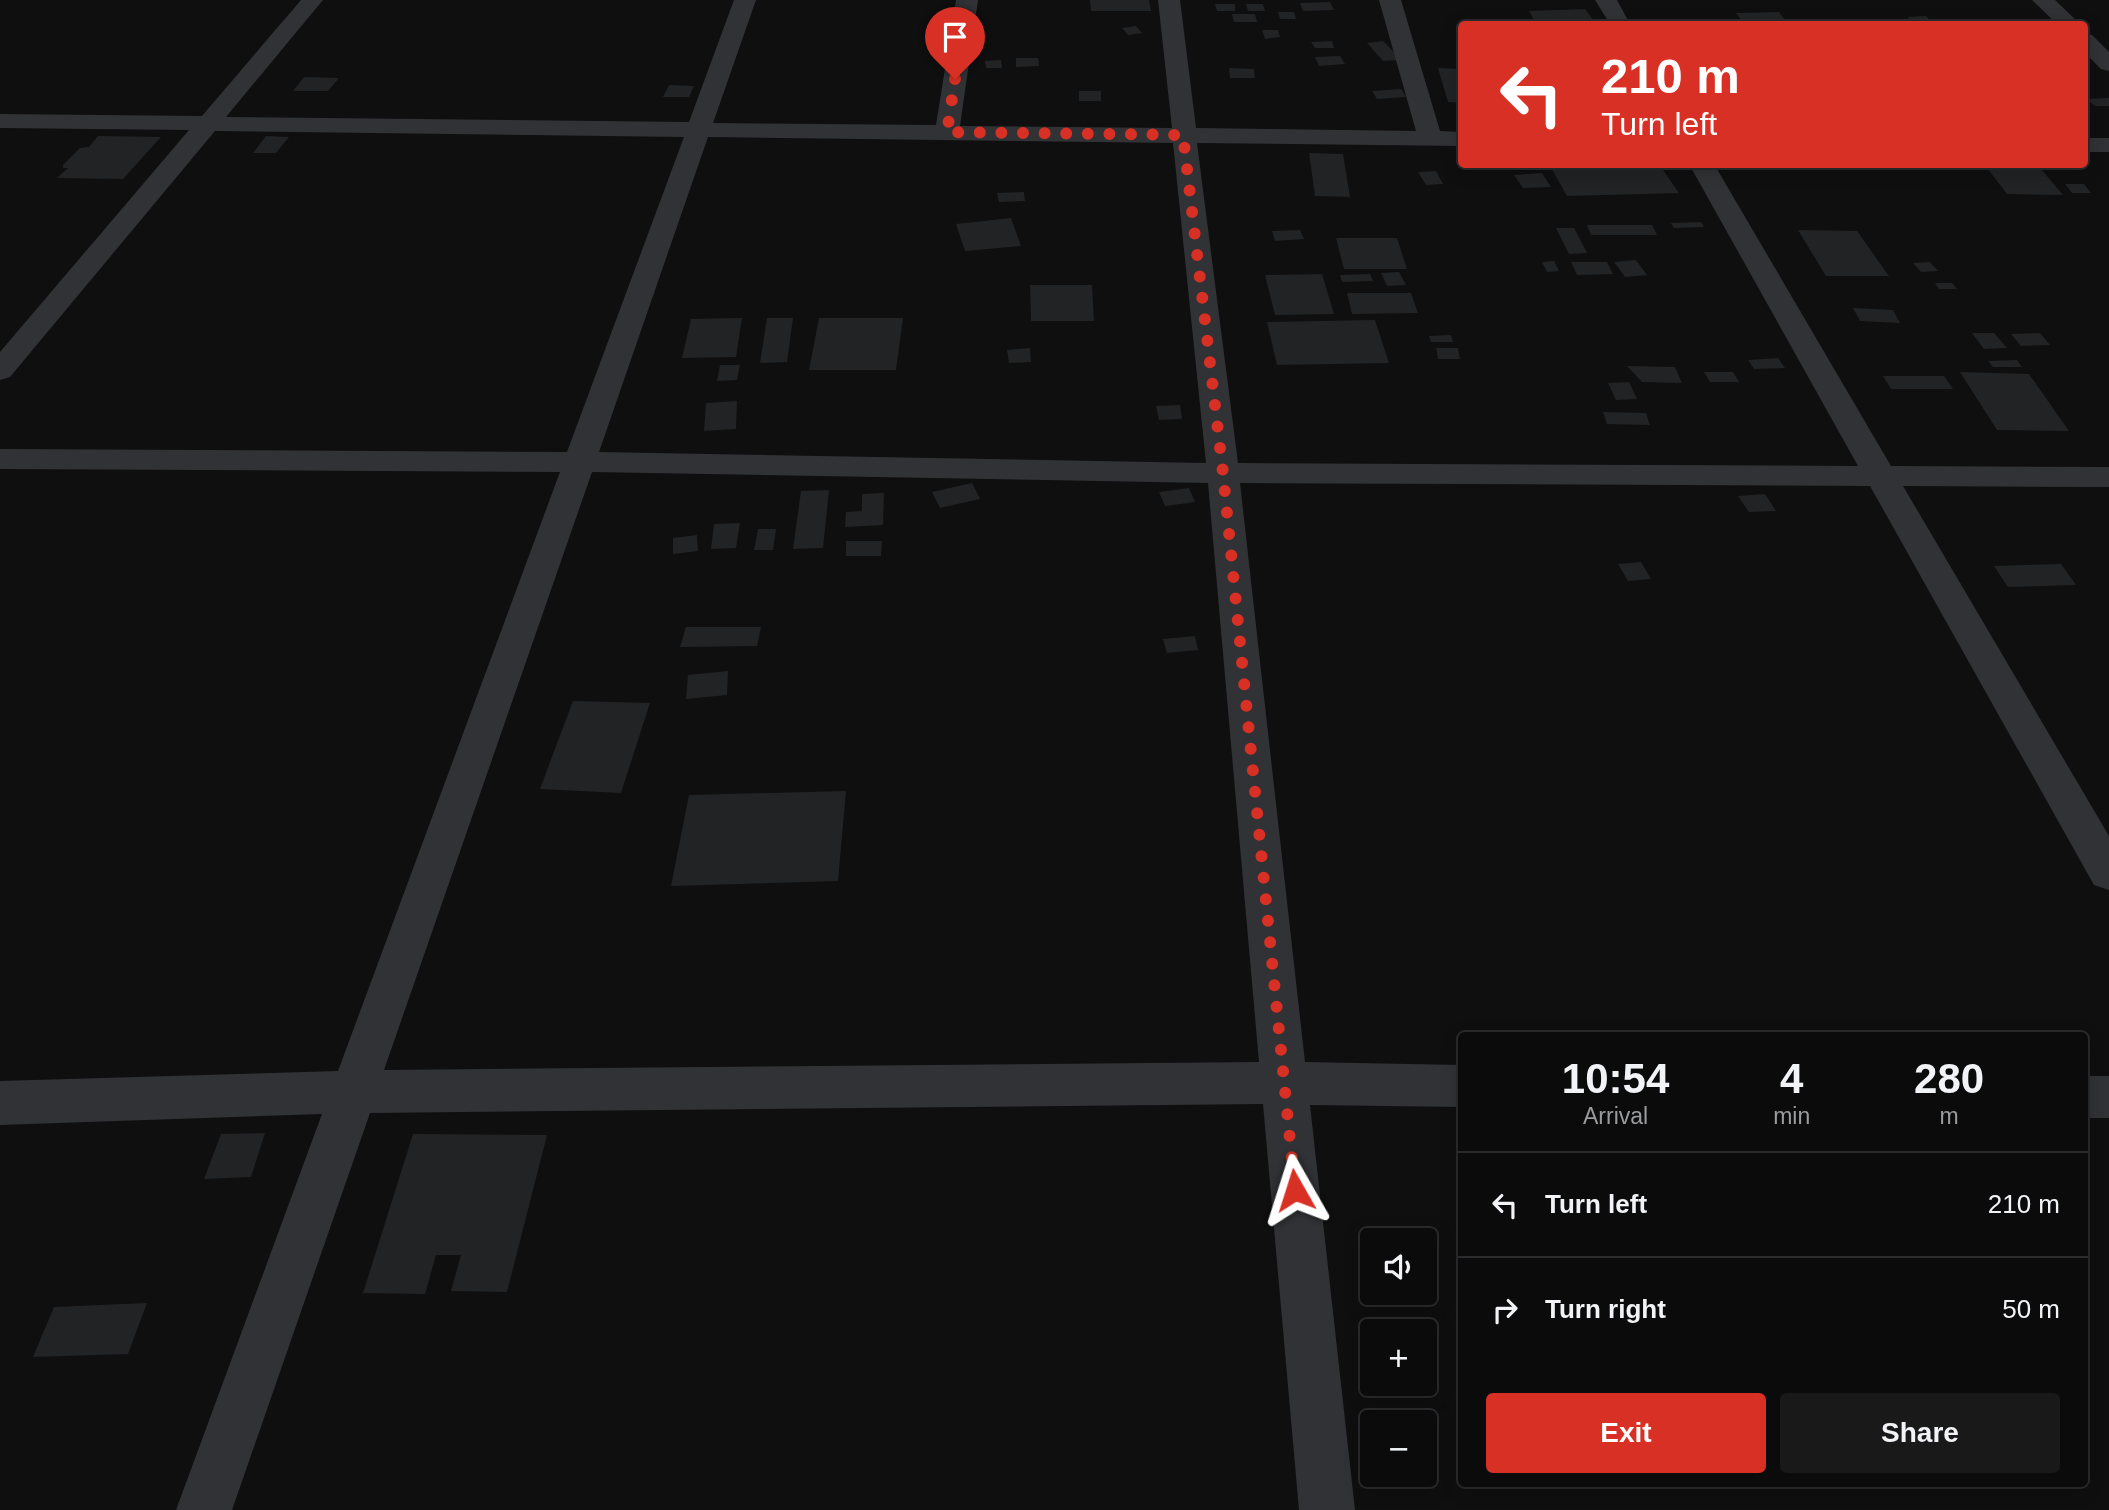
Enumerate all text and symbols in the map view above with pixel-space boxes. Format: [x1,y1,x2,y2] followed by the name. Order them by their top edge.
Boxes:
[925,7,985,79] pin
[936,18,974,56] icon: arrive
[1486,49,1577,140] icon: left
[1601,49,1740,103] text: 210 m
[1601,106,1717,142] text: Turn left
[1562,1055,1669,1102] text: 10:54
[1780,1055,1803,1102] text: 4
[1914,1055,1984,1102] text: 280
[1583,1103,1648,1129] text: Arrival
[1773,1103,1810,1129] text: min
[1940,1103,1959,1129] text: m
[1258,1153,1332,1227] position arrow
[1486,1186,1524,1224] icon: left
[1545,1189,1647,1219] text: Turn left
[1988,1189,2060,1219] text: 210 m
[1360,1228,1437,1487] map controls
[1360,1228,1437,1305] button: sound
[1486,1291,1524,1329] icon: right
[1545,1294,1666,1324] text: Turn right
[2002,1294,2060,1324] text: 50 m
[1360,1319,1437,1396] button: +
[1486,1393,1766,1473] button: Exit
[1780,1393,2060,1473] button: Share
[1360,1410,1437,1487] button: −

